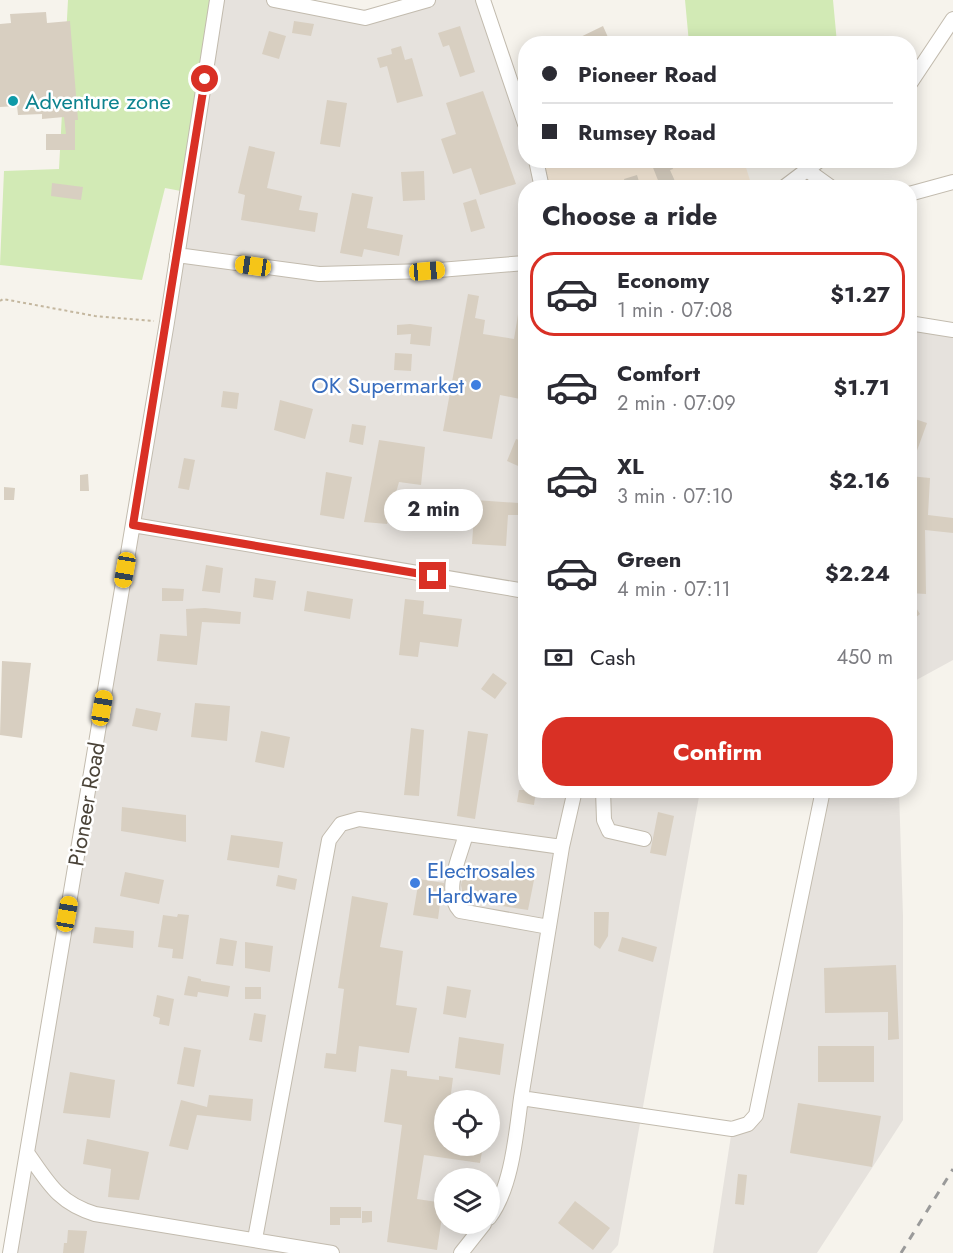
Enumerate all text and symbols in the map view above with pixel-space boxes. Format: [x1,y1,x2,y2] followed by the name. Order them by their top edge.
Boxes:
[578,58,717,90] text: Pioneer Road
[191,65,218,92] route start
[25,85,171,117] place label: Adventure zone
[6,94,20,108] marker: Adventure zone
[578,116,716,148] text: Rumsey Road
[542,196,717,235] text: Choose a ride
[234,255,272,277] car
[408,260,446,282] car
[617,264,709,296] text: Economy
[545,267,599,321] icon: car
[830,278,890,310] text: $1.27
[617,296,733,325] text: 1 min · 07:08
[617,357,700,389] text: Comfort
[545,360,599,414] icon: car
[311,369,465,401] place label: OK Supermarket
[834,371,890,403] text: $1.71
[469,378,483,392] marker: OK Supermarket
[617,389,736,418] text: 2 min · 07:09
[617,450,644,482] text: XL
[545,453,599,507] icon: car
[829,464,890,496] text: $2.16
[617,482,733,511] text: 3 min · 07:10
[384,489,482,531] callout: 2 min
[407,495,460,524] text: 2 min
[617,543,681,575] text: Green
[545,546,599,600] icon: car
[113,551,137,589] car
[825,557,890,589] text: $2.24
[419,562,446,589] route end
[617,575,730,604] text: 4 min · 07:11
[542,641,575,674] icon: cash
[590,641,636,673] text: Cash
[836,643,893,672] text: 450 m
[90,689,114,727] car
[542,717,893,786] button: Confirm
[59,739,113,869] street label: Pioneer Road
[427,854,535,911] place label: Electrosales Hardware
[408,876,422,890] marker: Electrosales Hardware
[55,895,79,933] car
[434,1090,500,1234] map controls
[434,1090,500,1156] button: locate
[434,1168,500,1234] button: layers

